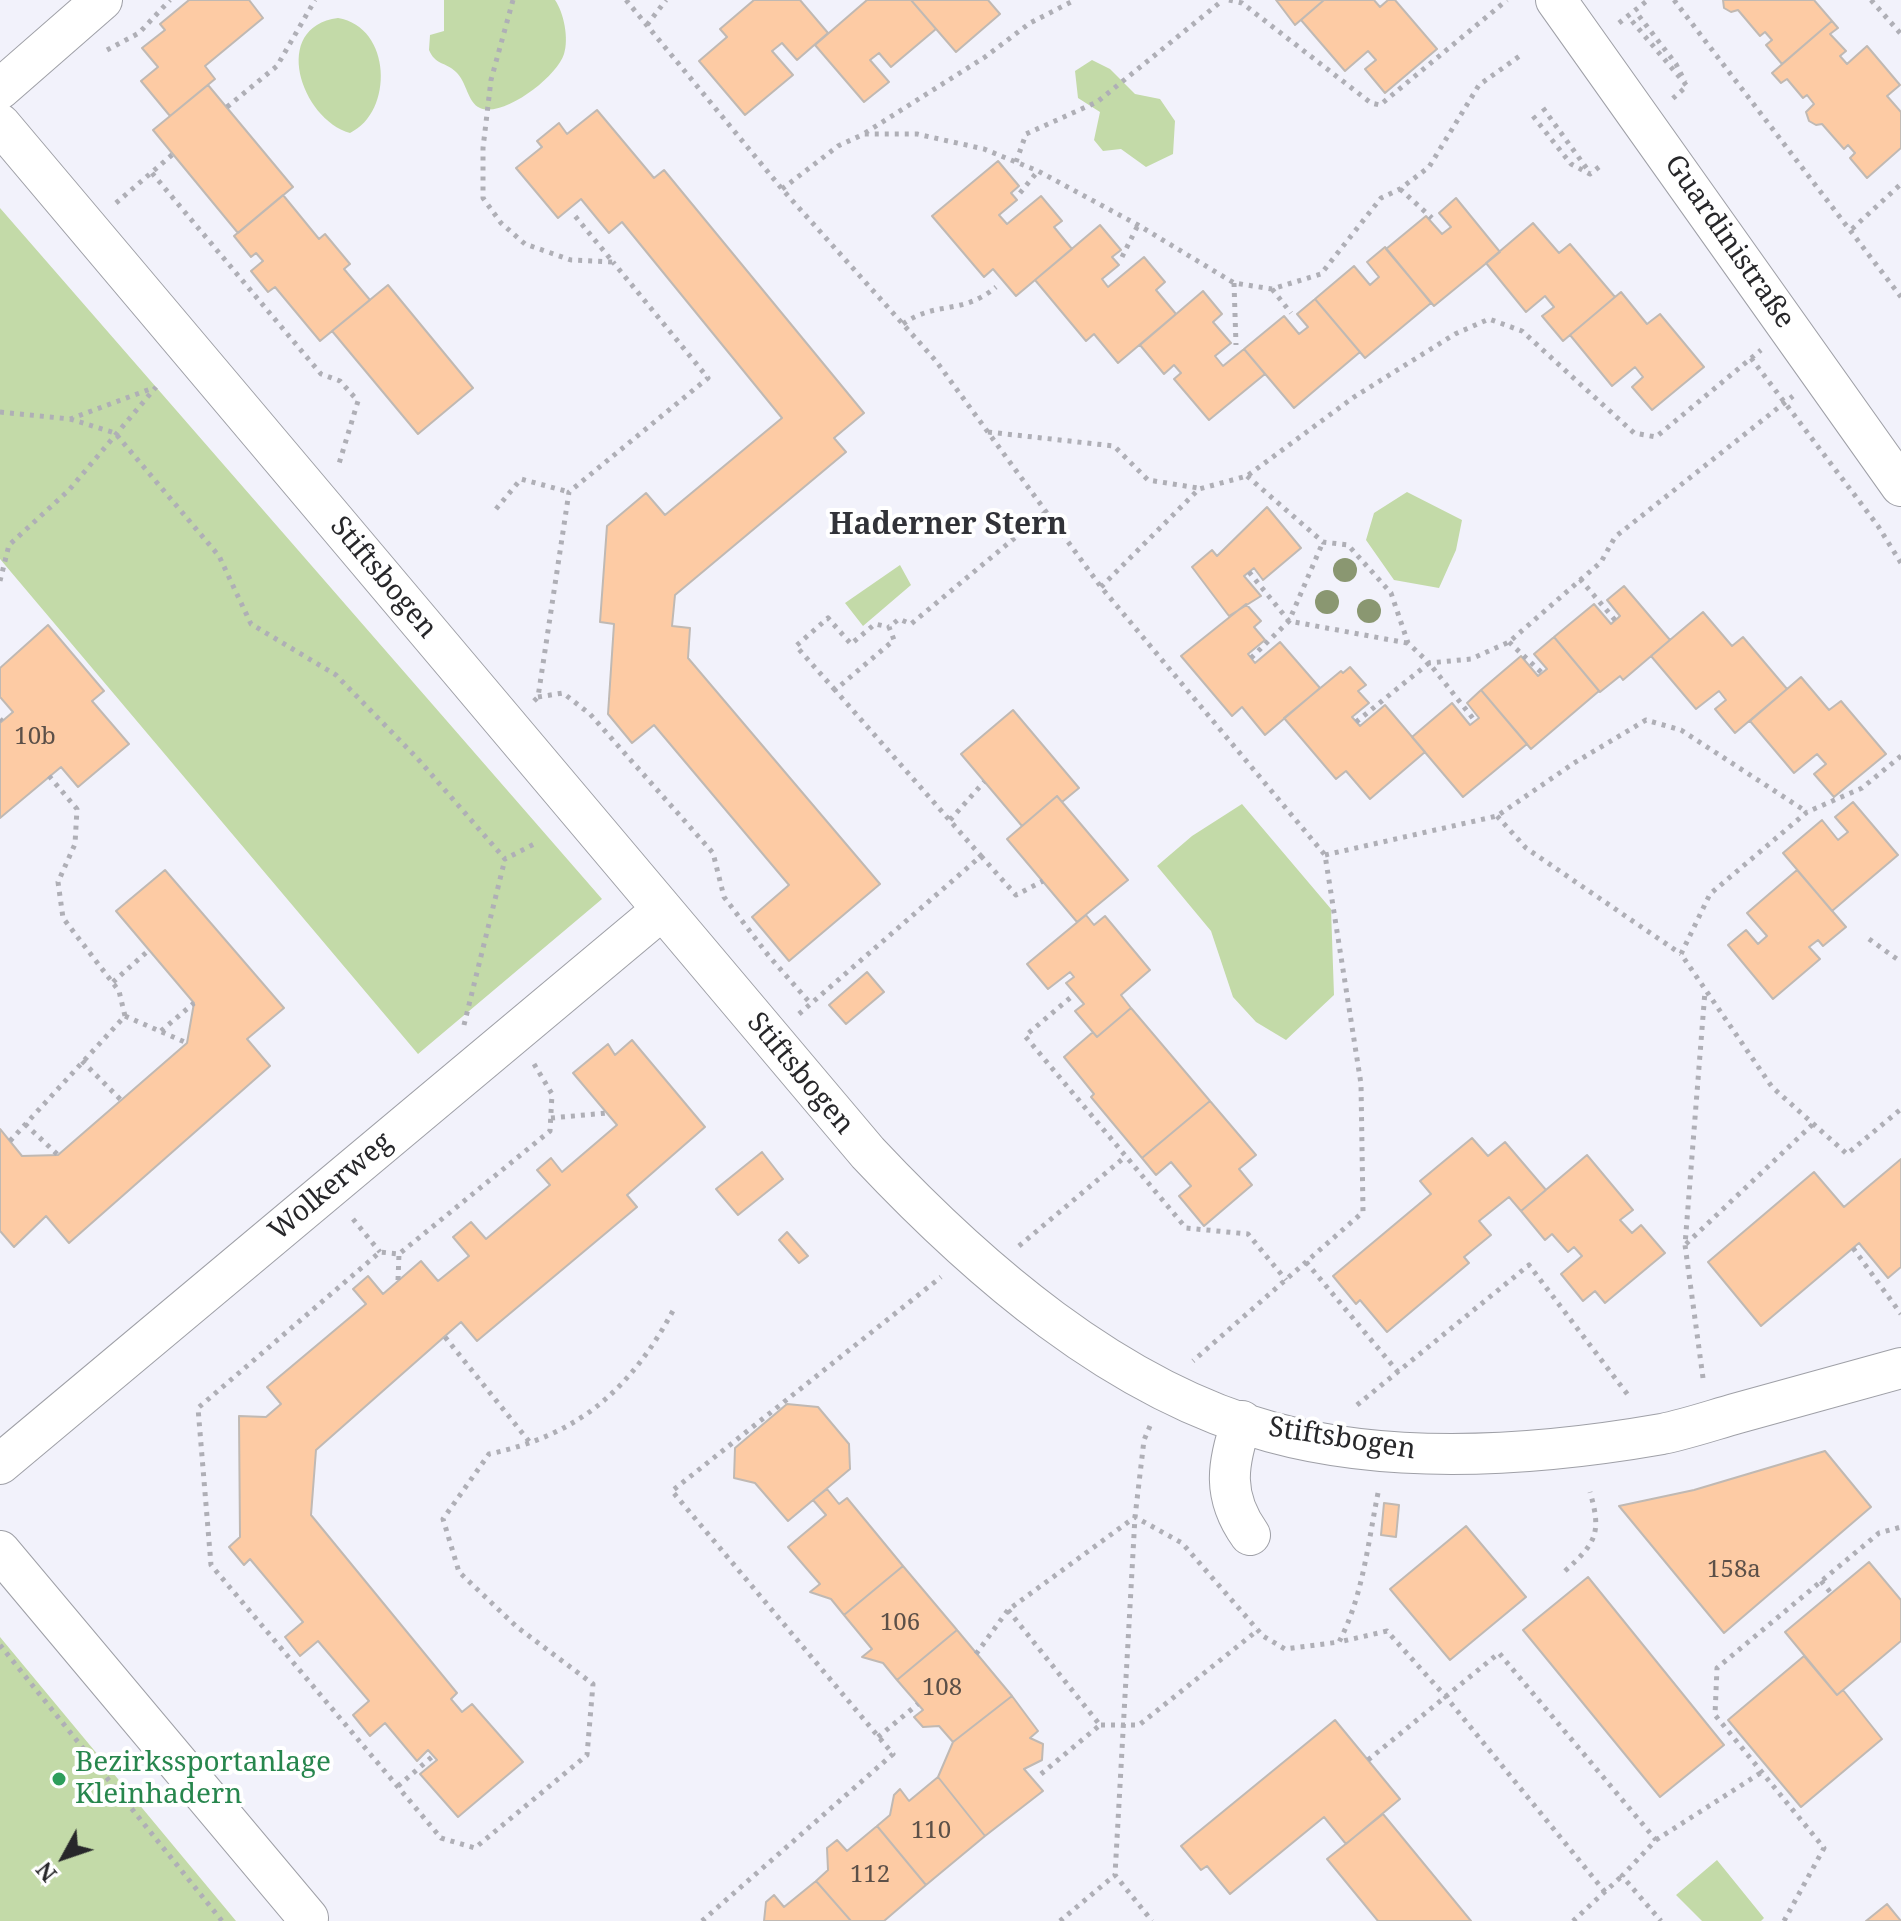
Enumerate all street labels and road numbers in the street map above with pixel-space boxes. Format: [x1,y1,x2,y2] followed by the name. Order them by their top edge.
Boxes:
[1657,149,1801,335] street label: Guardinistraße
[322,510,444,646] street label: Stiftsbogen
[739,1006,861,1142] street label: Stiftsbogen
[263,1126,399,1248] street label: Wolkerweg
[1266,1411,1418,1467] street label: Stiftsbogen

